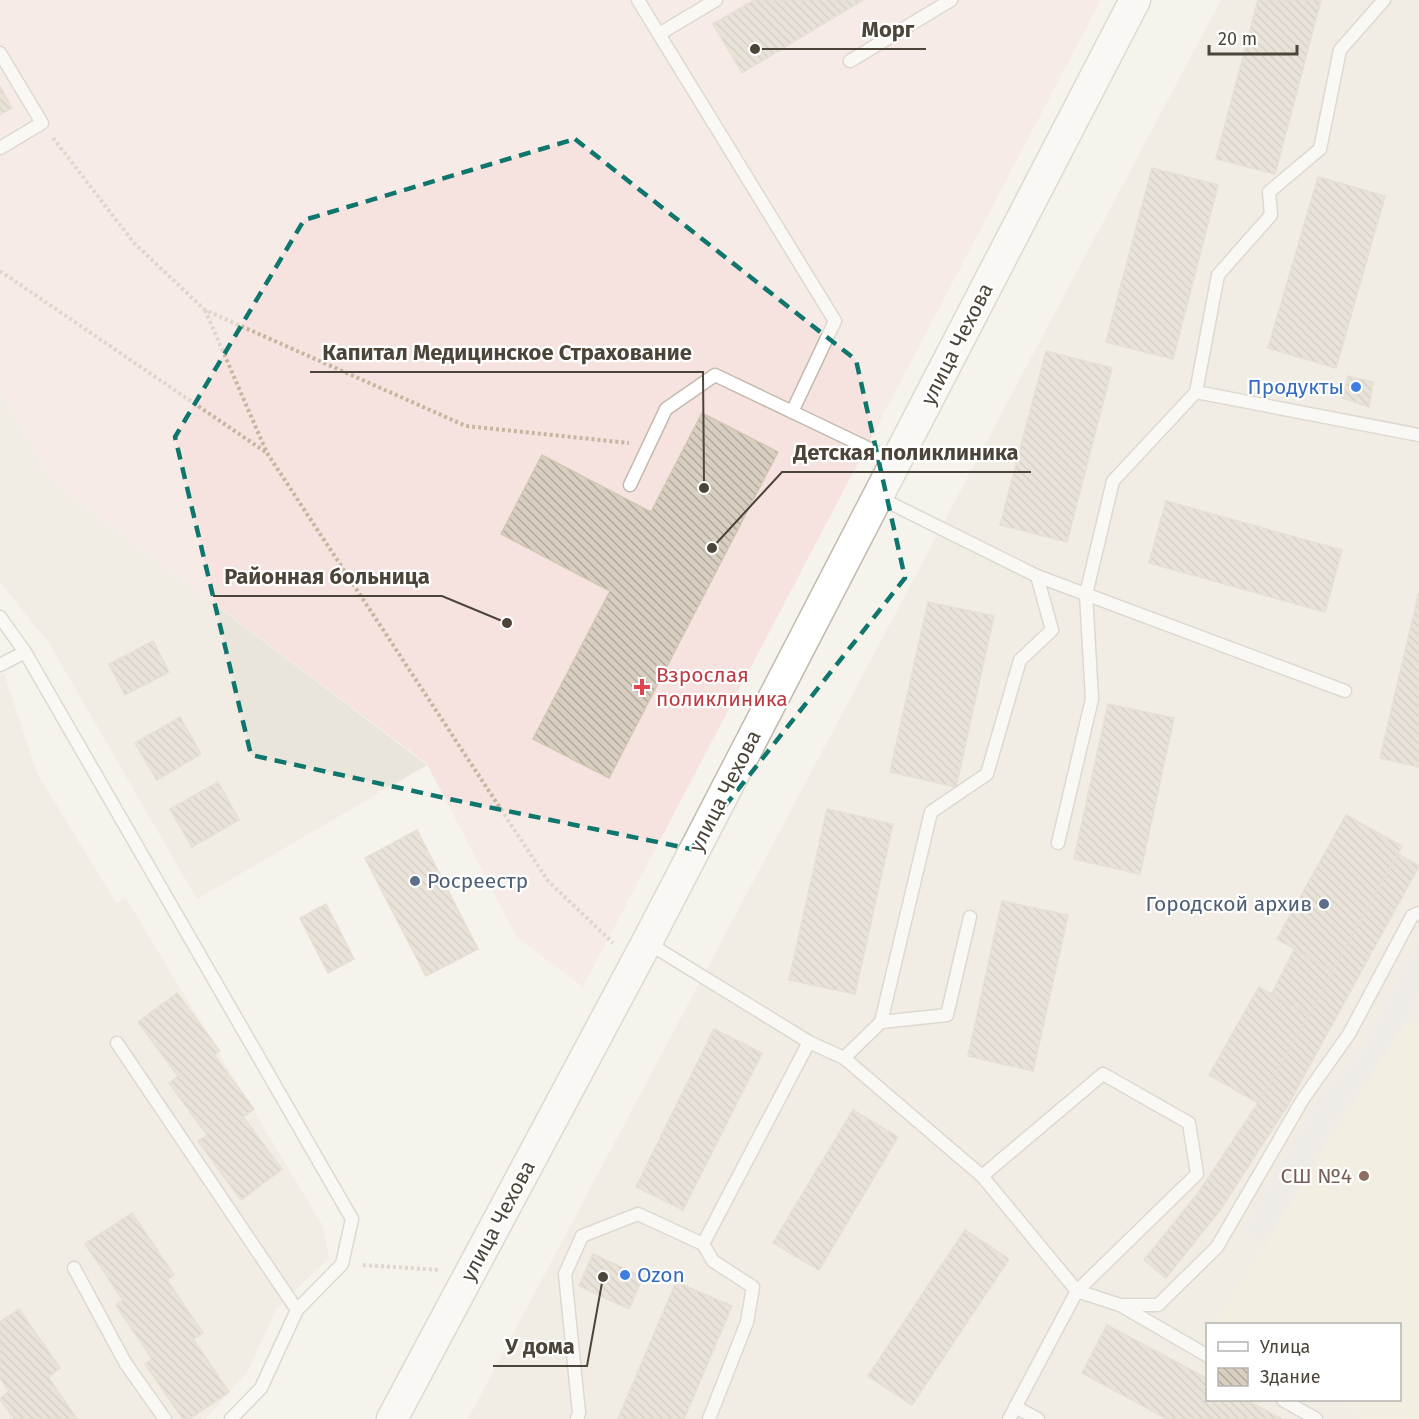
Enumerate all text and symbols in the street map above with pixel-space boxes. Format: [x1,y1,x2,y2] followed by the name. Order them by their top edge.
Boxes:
[850,9,926,49] callout: Морг
[862,16,915,43] text: Морг
[1209,18,1298,56] scale bar
[1218,28,1257,50] text: 20 m
[915,279,999,409] street label: улица Чехова
[310,332,703,372] callout: Капитал Медицинское Страхование
[322,339,692,366] text: Капитал Медицинское Страхование
[1247,374,1344,400] place label: Продукты
[1349,380,1363,394] marker: Продукты
[782,432,1031,472] callout: Детская поликлиника
[792,439,1019,466] text: Детская поликлиника
[213,556,442,596] callout: Районная больница
[224,563,430,590] text: Районная больница
[656,662,788,712] place label: Взрослая поликлиника
[633,678,651,696] marker: Взрослая поликлиника
[683,726,767,856] street label: улица Чехова
[427,868,528,894] place label: Росреестр
[408,874,422,888] marker: Росреестр
[1145,891,1312,917] place label: Городской архив
[1317,897,1331,911] marker: Городской архив
[455,1156,541,1286] street label: улица Чехова
[1281,1163,1352,1189] place label: СШ №4
[1357,1169,1371,1183] marker: СШ №4
[637,1262,685,1288] place label: Ozon
[618,1268,632,1282] marker: Ozon
[1206,1323,1401,1401] legend
[493,1326,587,1366] callout: У дома
[504,1333,575,1360] text: У дома
[1260,1336,1310,1358] text: Улица
[1260,1366,1321,1388] text: Здание

